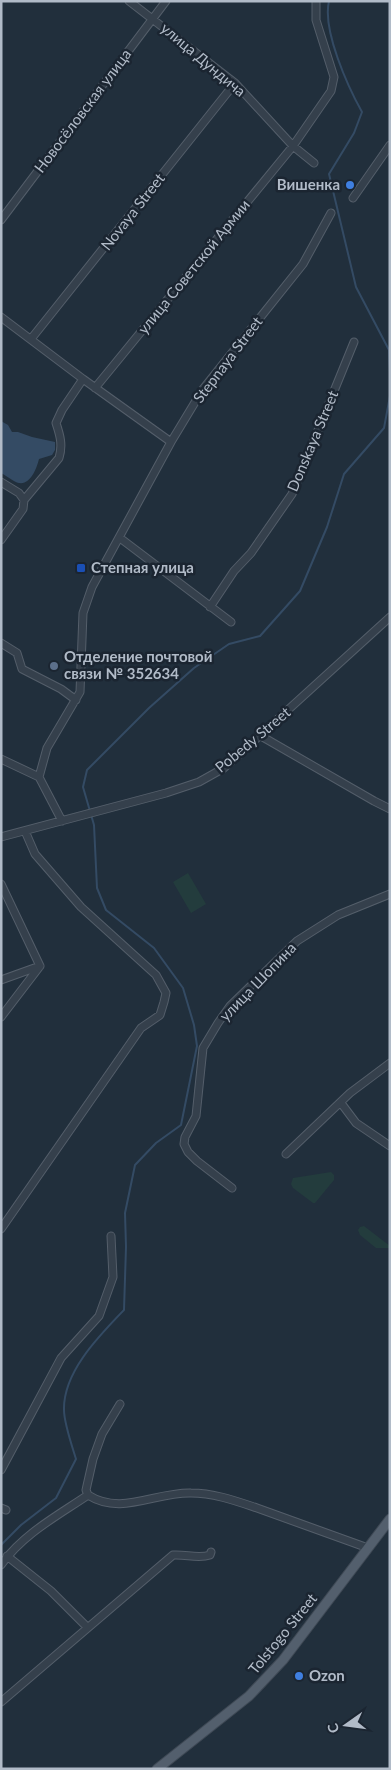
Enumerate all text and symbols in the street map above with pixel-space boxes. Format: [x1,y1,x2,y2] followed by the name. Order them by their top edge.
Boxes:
[158,19,250,100] street label: улица Дундича
[30,45,135,176] street label: Новосёловская улица
[97,169,168,253] street label: Novaya Street
[277,175,340,193] place label: Вишенка
[344,179,356,191] marker: Вишенка
[133,196,253,337] street label: улица Советской Армии
[189,312,266,406] street label: Stepnaya Street
[283,387,342,494] street label: Donskaya Street
[91,558,194,576] place label: Степная улица
[75,562,87,574] marker: Степная улица
[64,647,212,682] place label: Отделение почтовой связи № 352634
[48,660,60,672] marker: Отделение почтовой связи № 352634
[211,702,294,776] street label: Pobedy Street
[215,938,299,1024] street label: улица Шопина
[244,1589,321,1677] street label: Tolstogo Street
[309,1666,345,1684] place label: Ozon
[293,1670,305,1682] marker: Ozon
[321,1700,371,1750] north arrow
[323,1721,342,1735] text: С

